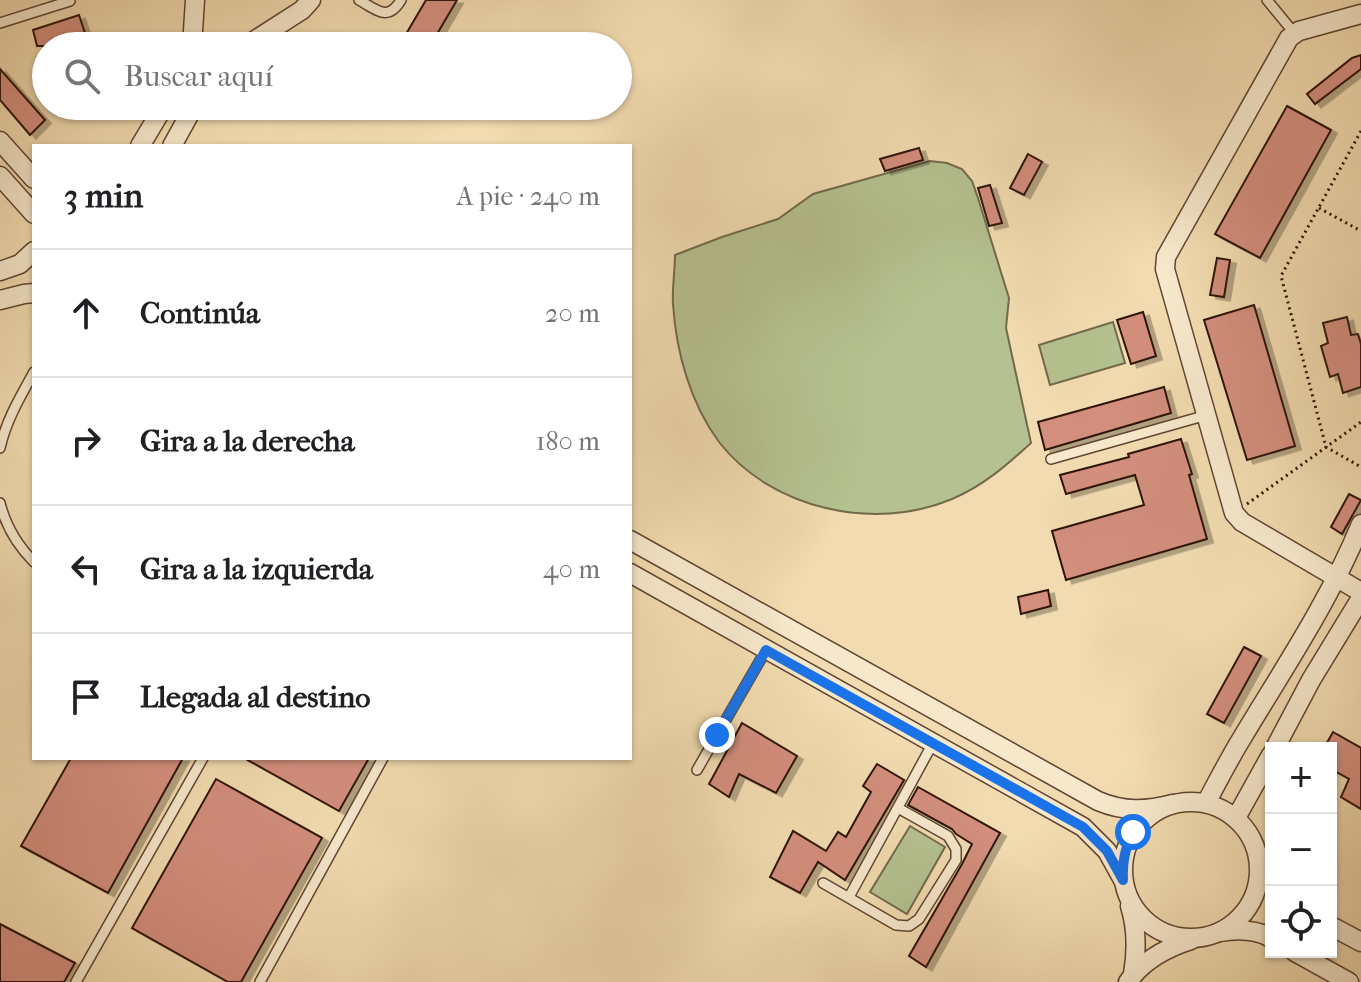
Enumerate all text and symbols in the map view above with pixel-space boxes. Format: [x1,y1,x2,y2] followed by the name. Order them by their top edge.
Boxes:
[32,32,632,120] search box
[60,54,104,98] icon: search
[124,59,273,94] text: Buscar aquí
[64,176,143,216] text: 3 min
[457,181,600,212] text: A pie · 240 m
[64,291,108,335] icon: ahead
[140,296,260,331] text: Continúa
[545,298,600,329] text: 20 m
[64,419,108,463] icon: right
[140,424,355,459] text: Gira a la derecha
[536,426,600,457] text: 180 m
[64,547,108,591] icon: left
[140,552,373,587] text: Gira a la izquierda
[543,554,600,585] text: 40 m
[64,675,108,719] icon: arrive
[140,680,370,715] text: Llegada al destino
[699,717,735,753] route end
[1265,742,1337,958] map controls
[1265,742,1337,814] button: +
[1115,814,1151,850] route start
[1265,814,1337,886] button: −
[1265,886,1337,958] button: locate

